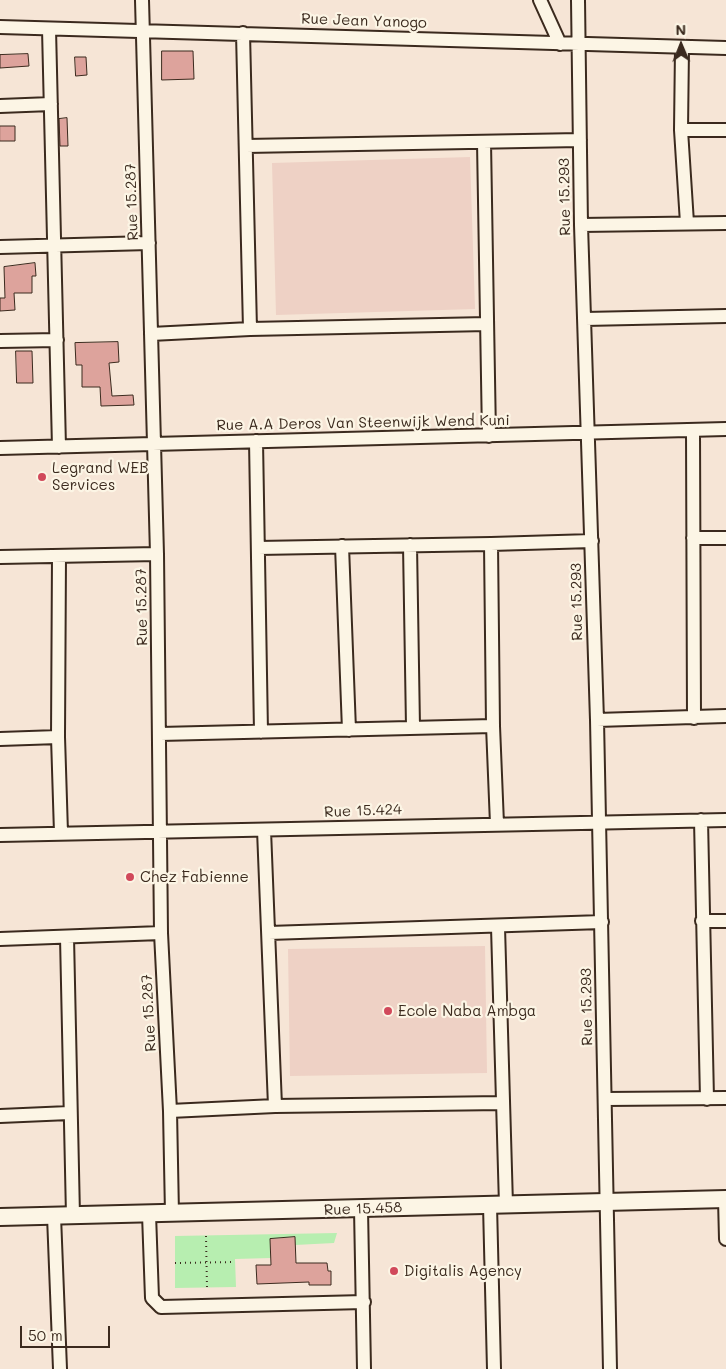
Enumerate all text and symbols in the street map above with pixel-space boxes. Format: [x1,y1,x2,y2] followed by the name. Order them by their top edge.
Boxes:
[301,10,427,32] street label: Rue Jean Yanogo
[656,20,706,70] north arrow
[675,20,686,39] text: N
[555,158,575,236] street label: Rue 15.293
[122,163,142,241] street label: Rue 15.287
[216,411,510,435] street label: Rue A.A Deros Van Steenwijk Wend Kuni
[52,459,148,494] place label: Legrand WEB Services
[36,471,48,483] marker: Legrand WEB Services
[567,563,587,641] street label: Rue 15.293
[132,568,152,646] street label: Rue 15.287
[324,801,402,821] street label: Rue 15.424
[140,868,249,886] place label: Chez Fabienne
[124,871,136,883] marker: Chez Fabienne
[577,968,597,1046] street label: Rue 15.293
[138,974,160,1052] street label: Rue 15.287
[398,1002,536,1020] place label: Ecole Naba Ambga
[382,1005,394,1017] marker: Ecole Naba Ambga
[323,1199,403,1219] street label: Rue 15.458
[404,1262,522,1280] place label: Digitalis Agency
[388,1265,400,1277] marker: Digitalis Agency
[22,1316,112,1348] scale bar
[28,1325,63,1345] text: 50 m

